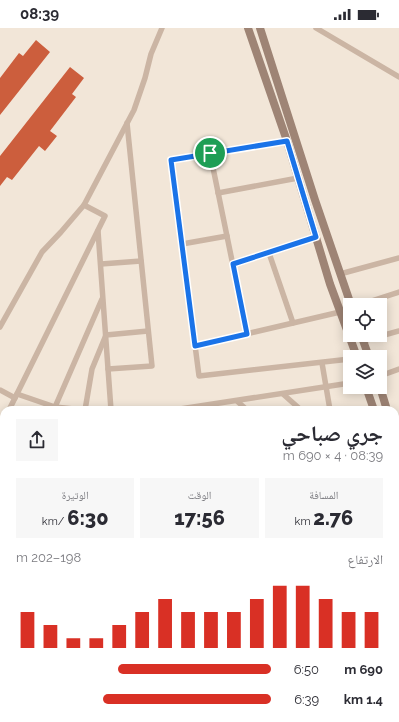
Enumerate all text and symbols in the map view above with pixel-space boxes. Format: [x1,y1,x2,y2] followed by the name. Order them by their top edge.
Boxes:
[20,5,59,23] text: 08:39
[193,136,227,170] pin
[199,142,221,164] icon: arrive
[343,298,387,394] map controls
[343,298,387,342] button: locate
[343,350,387,394] button: layers
[16,419,58,461] button: share
[281,420,383,446] text: جري صباحي
[283,448,383,463] text: 08:39 · 4 × 690 m
[62,489,89,502] text: الوتيرة
[188,489,211,502] text: الوقت
[309,489,338,502] text: المسافة
[67,506,109,530] text: 6:30
[174,506,225,530] text: 17:56
[313,506,353,530] text: 2.76
[42,515,67,528] text: /km
[295,515,313,528] text: km
[16,550,81,565] text: 198–202 m
[348,552,383,567] text: الارتفاع
[294,662,319,677] text: 6:50
[344,662,383,677] text: 690 m
[294,692,319,707] text: 6:39
[344,692,383,707] text: 1.4 km

